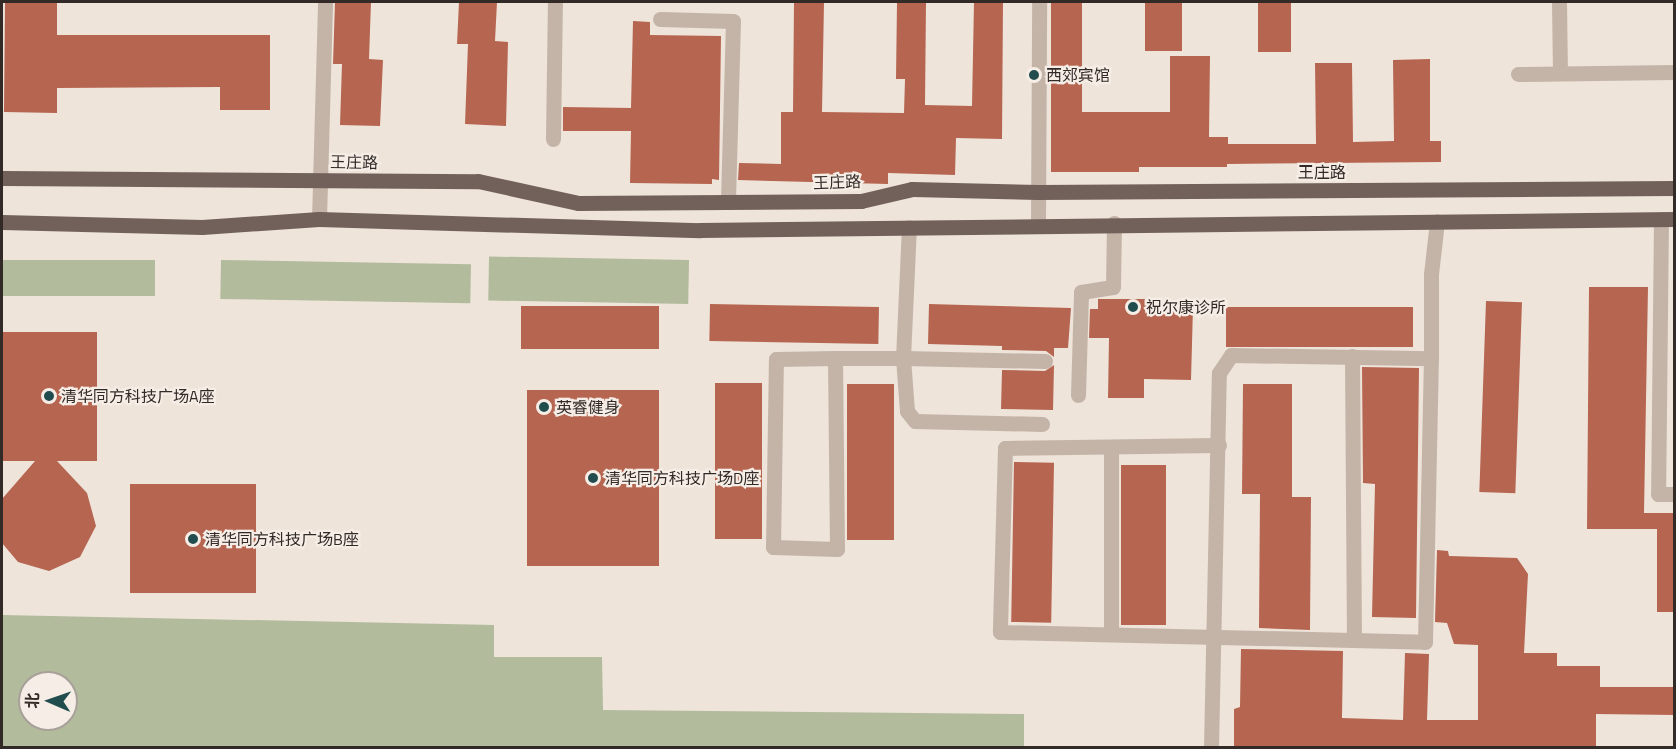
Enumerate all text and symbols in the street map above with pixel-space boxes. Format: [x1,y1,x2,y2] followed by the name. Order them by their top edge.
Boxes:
[1046,65,1110,85] place label: 西郊宾馆
[1027,68,1041,82] marker: 西郊宾馆
[330,152,378,172] street label: 王庄路
[1298,162,1346,182] street label: 王庄路
[813,172,861,192] street label: 王庄路
[1146,297,1226,317] place label: 祝尔康诊所
[1124,298,1142,316] marker: 祝尔康诊所
[61,386,215,406] place label: 清华同方科技广场A座
[42,389,56,403] marker: 清华同方科技广场A座
[556,397,620,417] place label: 英睿健身
[537,400,551,414] marker: 英睿健身
[605,468,759,488] place label: 清华同方科技广场D座
[586,471,600,485] marker: 清华同方科技广场D座
[205,529,359,549] place label: 清华同方科技广场B座
[186,532,200,546] marker: 清华同方科技广场B座
[18,671,78,731] north arrow
[20,692,44,709] text: 北

